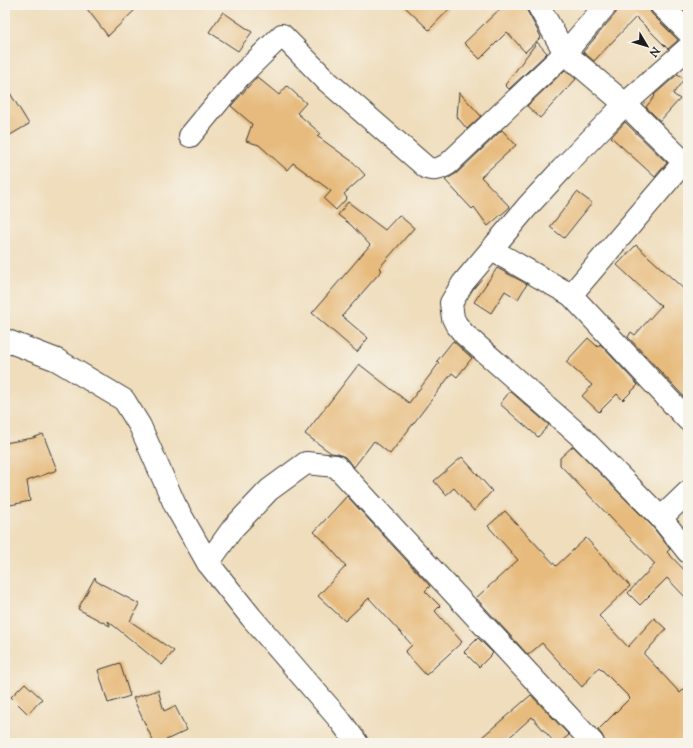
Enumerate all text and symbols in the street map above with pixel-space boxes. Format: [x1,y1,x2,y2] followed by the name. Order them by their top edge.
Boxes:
[627,26,667,66] north arrow
[645,42,664,60] text: N

